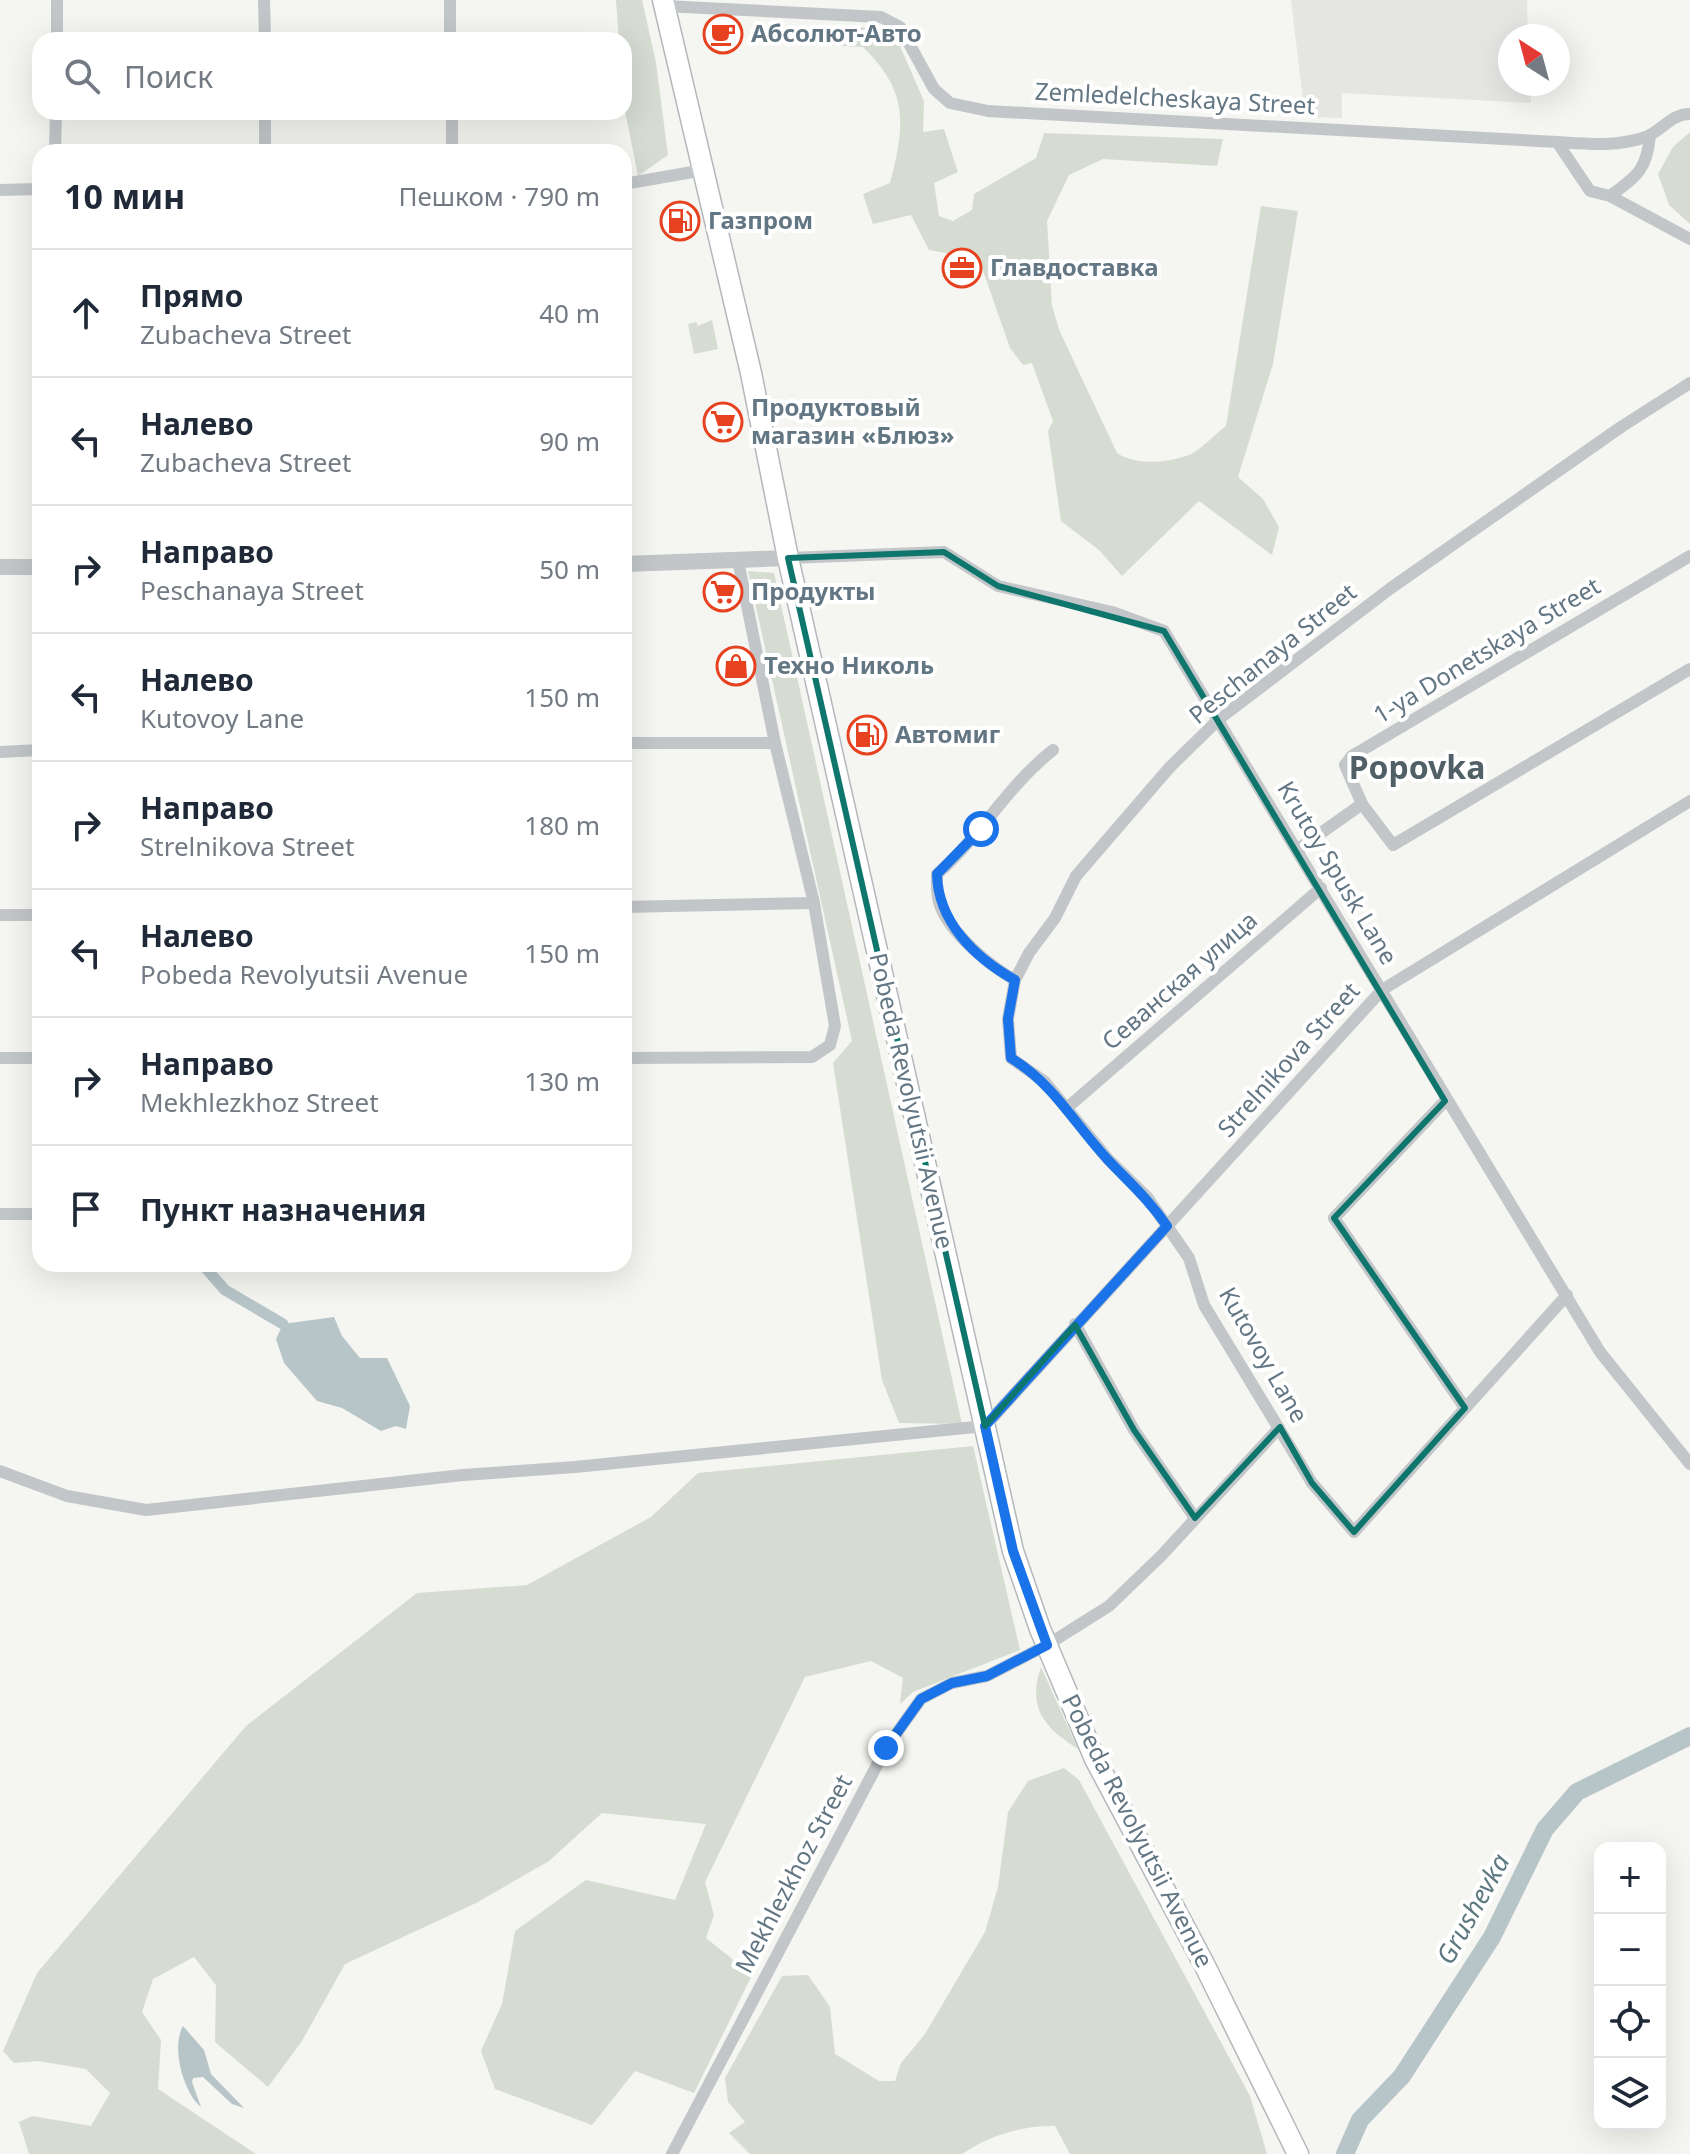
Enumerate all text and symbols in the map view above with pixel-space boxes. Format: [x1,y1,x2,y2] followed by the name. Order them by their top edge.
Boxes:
[702,13,744,55] cafe icon: Абсолют-Авто
[751,16,922,49] place label: Абсолют-Авто
[1498,24,1570,96] north arrow
[32,32,632,120] search box
[60,54,104,98] icon: search
[124,56,213,97] text: Поиск
[1034,74,1316,121] street label: Zemledelcheskaya Street
[64,173,185,219] text: 10 мин
[398,178,600,214] text: Пешком · 790 m
[659,200,701,242] fuel station icon: Газпром
[708,203,813,236] place label: Газпром
[941,247,983,289] office icon: Главдоставка
[990,250,1158,283] place label: Главдоставка
[140,275,244,316] text: Прямо
[64,291,108,335] icon: ahead
[539,295,600,331] text: 40 m
[140,316,351,352] text: Zubacheva Street
[751,390,954,451] place label: Продуктовый магазин «Блюз»
[702,401,744,443] supermarket icon: Продуктовый магазин «Блюз»
[140,403,254,444] text: Налево
[64,419,108,463] icon: left
[539,423,600,459] text: 90 m
[140,444,351,480] text: Zubacheva Street
[140,531,274,572] text: Направо
[64,547,108,591] icon: right
[539,551,600,587] text: 50 m
[1367,569,1606,731] street label: 1-ya Donetskaya Street
[702,571,744,613] supermarket icon: Продукты
[140,572,364,608] text: Peschanaya Street
[751,574,876,607] place label: Продукты
[1181,575,1363,731] street label: Peschanaya Street
[715,645,757,687] shop icon: Техно Николь
[764,648,934,681] place label: Техно Николь
[140,659,254,700] text: Налево
[64,675,108,719] icon: left
[524,679,600,715] text: 150 m
[140,700,304,736] text: Kutovoy Lane
[846,714,888,756] fuel station icon: Автомиг
[895,717,1000,750] place label: Автомиг
[1349,745,1485,788] district label: Popovka
[1270,774,1406,970] street label: Krutoy Spusk Lane
[140,787,274,828] text: Направо
[64,803,108,847] icon: right
[524,807,600,843] text: 180 m
[963,811,999,847] route start
[140,828,354,864] text: Strelnikova Street
[1094,903,1264,1057] street label: Севанская улица
[140,915,254,956] text: Налево
[64,931,108,975] icon: left
[524,935,600,971] text: 150 m
[862,949,963,1252] street label: Pobeda Revolyutsii Avenue
[140,956,468,992] text: Pobeda Revolyutsii Avenue
[1209,974,1367,1144] street label: Strelnikova Street
[140,1043,274,1084] text: Направо
[64,1059,108,1103] icon: right
[524,1063,600,1099] text: 130 m
[140,1084,379,1120] text: Mekhlezkhoz Street
[64,1187,108,1231] icon: arrive
[140,1189,426,1230] text: Пункт назначения
[1212,1280,1316,1428] street label: Kutovoy Lane
[1055,1688,1222,1973] street label: Pobeda Revolyutsii Avenue
[868,1730,904,1766] route end
[726,1768,859,1978] street label: Mekhlezkhoz Street
[1594,1842,1666,2130] map controls
[1594,1842,1666,1914] button: +
[1427,1846,1517,1970] water label: Grushevka
[1594,1914,1666,1986] button: −
[1594,1986,1666,2058] button: locate
[1594,2058,1666,2130] button: layers

